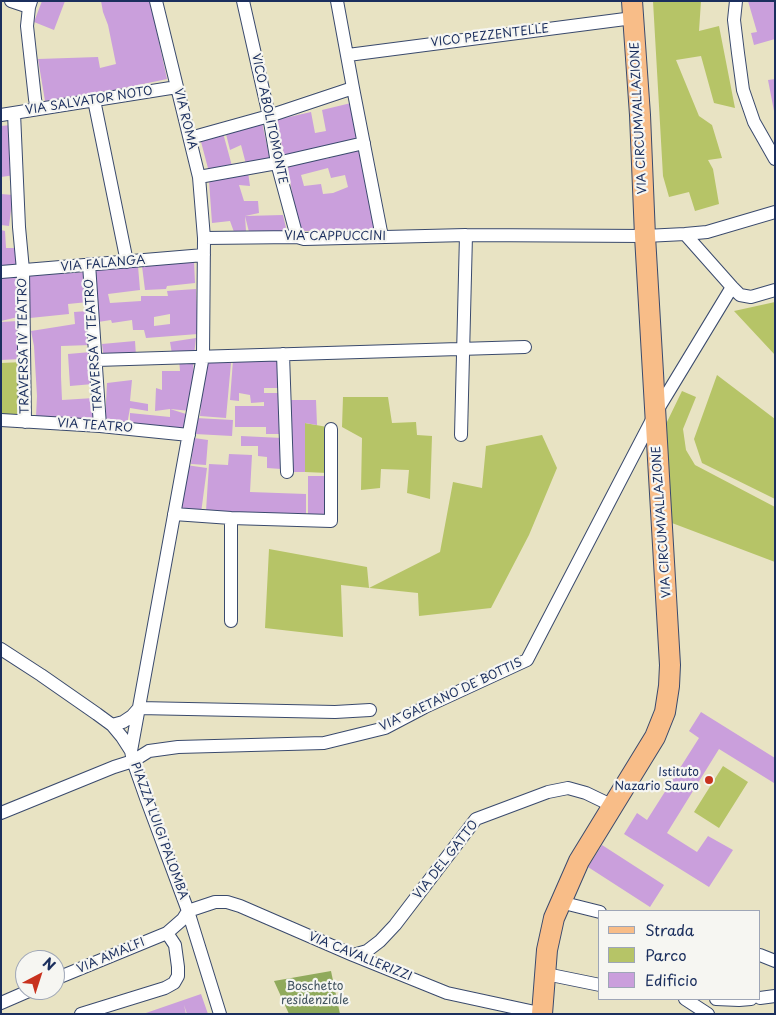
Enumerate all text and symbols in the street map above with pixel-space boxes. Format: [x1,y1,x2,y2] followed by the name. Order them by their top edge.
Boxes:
[430,22,550,50] street label: VICO PEZZENTELLE
[628,42,650,194] street label: VIA CIRCUMVALLAZIONE
[248,52,290,186] street label: VICO ABOLITOMONTE
[24,84,154,118] street label: VIA SALVATOR NOTO
[170,87,200,151] street label: VIA ROMA
[284,230,386,244] street label: VIA CAPPUCCINI
[60,253,146,275] street label: VIA FALANGA
[16,278,32,414] street label: TRAVERSA IV TEATRO
[82,278,106,412] street label: TRAVERSA V TEATRO
[57,416,133,436] street label: VIA TEATRO
[650,446,674,598] street label: VIA CIRCUMVALLAZIONE
[377,656,525,734] street label: VIA GAETANO DE BOTTIS
[127,760,191,902] street label: PIAZZA LUIGI PALOMBA
[614,766,699,794] place label: Istituto Nazario Sauro
[703,774,715,786] marker: Istituto Nazario Sauro
[411,818,481,902] street label: VIA DEL GATTO
[598,910,761,1000] legend
[645,918,694,941] text: Strada
[306,930,414,984] street label: VIA CAVALLERIZZI
[75,935,147,977] street label: VIA AMALFI
[645,943,687,966] text: Parco
[15,950,65,1000] north arrow
[38,952,60,976] text: N
[645,968,698,991] text: Edificio
[281,980,349,1008] park label: Boschetto residenziale

